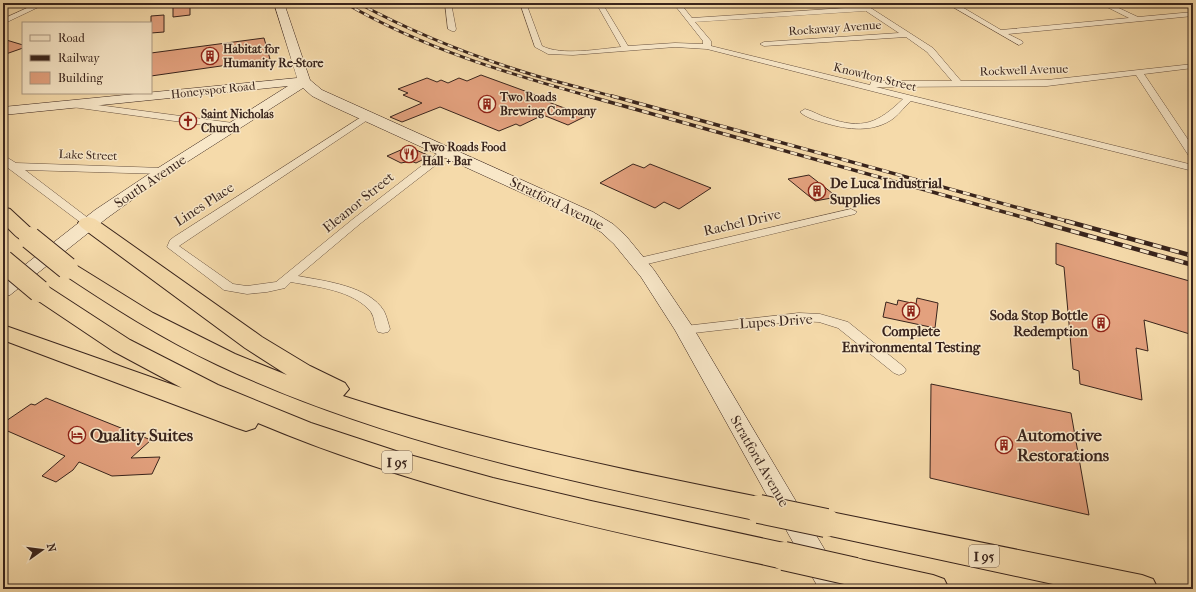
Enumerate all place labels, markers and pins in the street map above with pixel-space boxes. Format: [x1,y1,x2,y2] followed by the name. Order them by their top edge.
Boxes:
[223,42,323,71] place label: Habitat for Humanity Re-Store
[200,46,220,66] building icon: Habitat for Humanity Re-Store
[499,90,597,119] place label: Two Roads Brewing Company
[477,94,497,114] building icon: Two Roads Brewing Company
[201,107,274,135] place label: Saint Nicholas Church
[178,111,198,131] church icon: Saint Nicholas Church
[421,140,506,168] place label: Two Roads Food Hall + Bar
[399,144,419,164] restaurant icon: Two Roads Food Hall + Bar
[830,175,942,208] place label: De Luca Industrial Supplies
[807,181,827,201] building icon: De Luca Industrial Supplies
[901,301,921,321] building icon: Complete Environmental Testing
[990,307,1089,340] place label: Soda Stop Bottle Redemption
[1091,313,1111,333] building icon: Soda Stop Bottle Redemption
[842,323,981,356] place label: Complete Environmental Testing
[67,425,87,445] hotel icon: Quality Suites
[90,425,194,446] place label: Quality Suites
[1016,425,1110,465] place label: Automotive Restorations
[994,435,1014,455] building icon: Automotive Restorations

